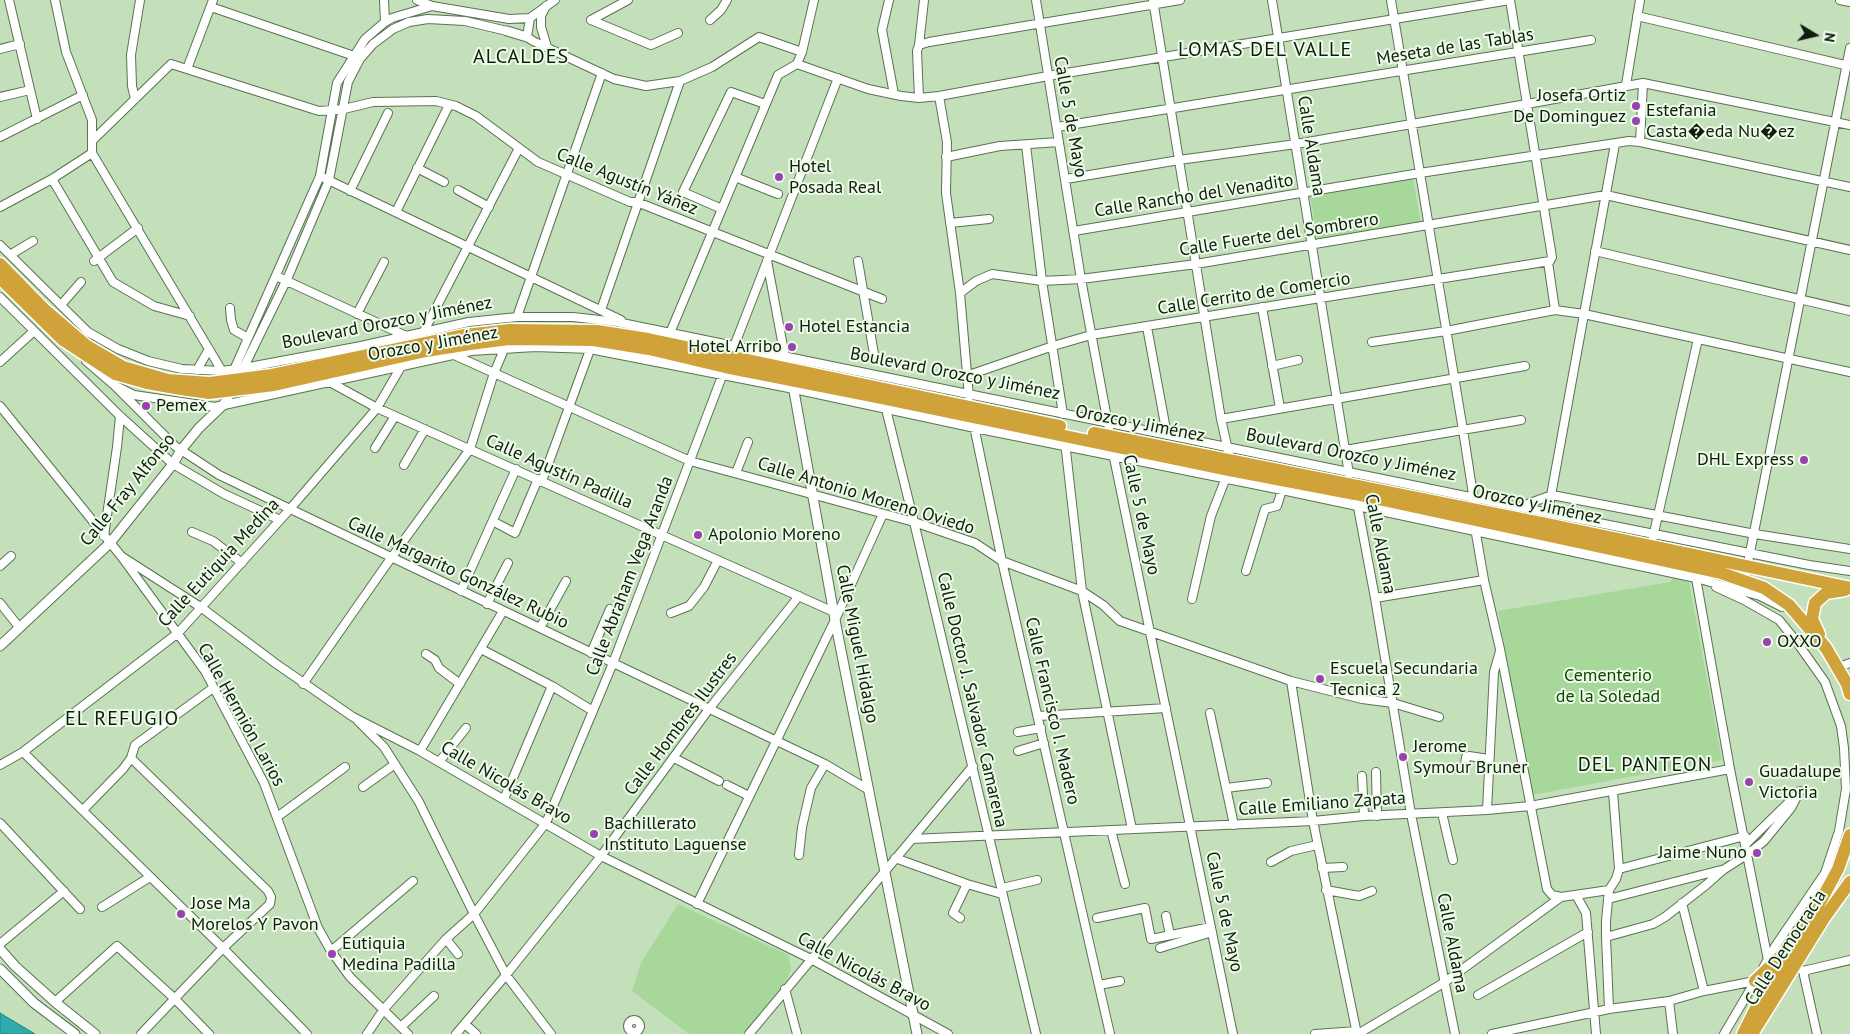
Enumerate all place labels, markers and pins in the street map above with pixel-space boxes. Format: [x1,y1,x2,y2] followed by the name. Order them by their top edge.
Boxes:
[1513,85,1626,128] place label: Josefa Ortiz De Dominguez
[1630,100,1642,112] marker: Josefa Ortiz De Dominguez
[1646,100,1795,142] place label: Estefania Casta�eda Nu�ez
[1630,115,1642,127] marker: Estefania Casta�eda Nu�ez
[789,156,881,198] place label: Hotel Posada Real
[773,171,785,183] marker: Hotel Posada Real
[799,316,910,338] place label: Hotel Estancia
[783,321,795,333] marker: Hotel Estancia
[688,336,782,358] place label: Hotel Arribo
[786,341,798,353] marker: Hotel Arribo
[156,395,207,417] place label: Pemex
[140,400,152,412] marker: Pemex
[1697,449,1794,471] place label: DHL Express
[1798,454,1810,466] marker: DHL Express
[708,524,841,546] place label: Apolonio Moreno
[692,529,704,541] marker: Apolonio Moreno
[1777,631,1822,653] place label: OXXO
[1761,636,1773,648] marker: OXXO
[1330,658,1478,701] place label: Escuela Secundaria Tecnica 2
[1314,673,1326,685] marker: Escuela Secundaria Tecnica 2
[1413,736,1527,779] place label: Jerome Symour Bruner
[1397,751,1409,763] marker: Jerome Symour Bruner
[1759,761,1841,804] place label: Guadalupe Victoria
[1743,776,1755,788] marker: Guadalupe Victoria
[604,813,747,856] place label: Bachillerato Instituto Laguense
[588,828,600,840] marker: Bachillerato Instituto Laguense
[1658,842,1747,864] place label: Jaime Nuno
[1751,847,1763,859] marker: Jaime Nuno
[191,893,319,936] place label: Jose Ma Morelos Y Pavon
[175,908,187,920] marker: Jose Ma Morelos Y Pavon
[342,933,456,976] place label: Eutiquia Medina Padilla
[326,948,338,960] marker: Eutiquia Medina Padilla

